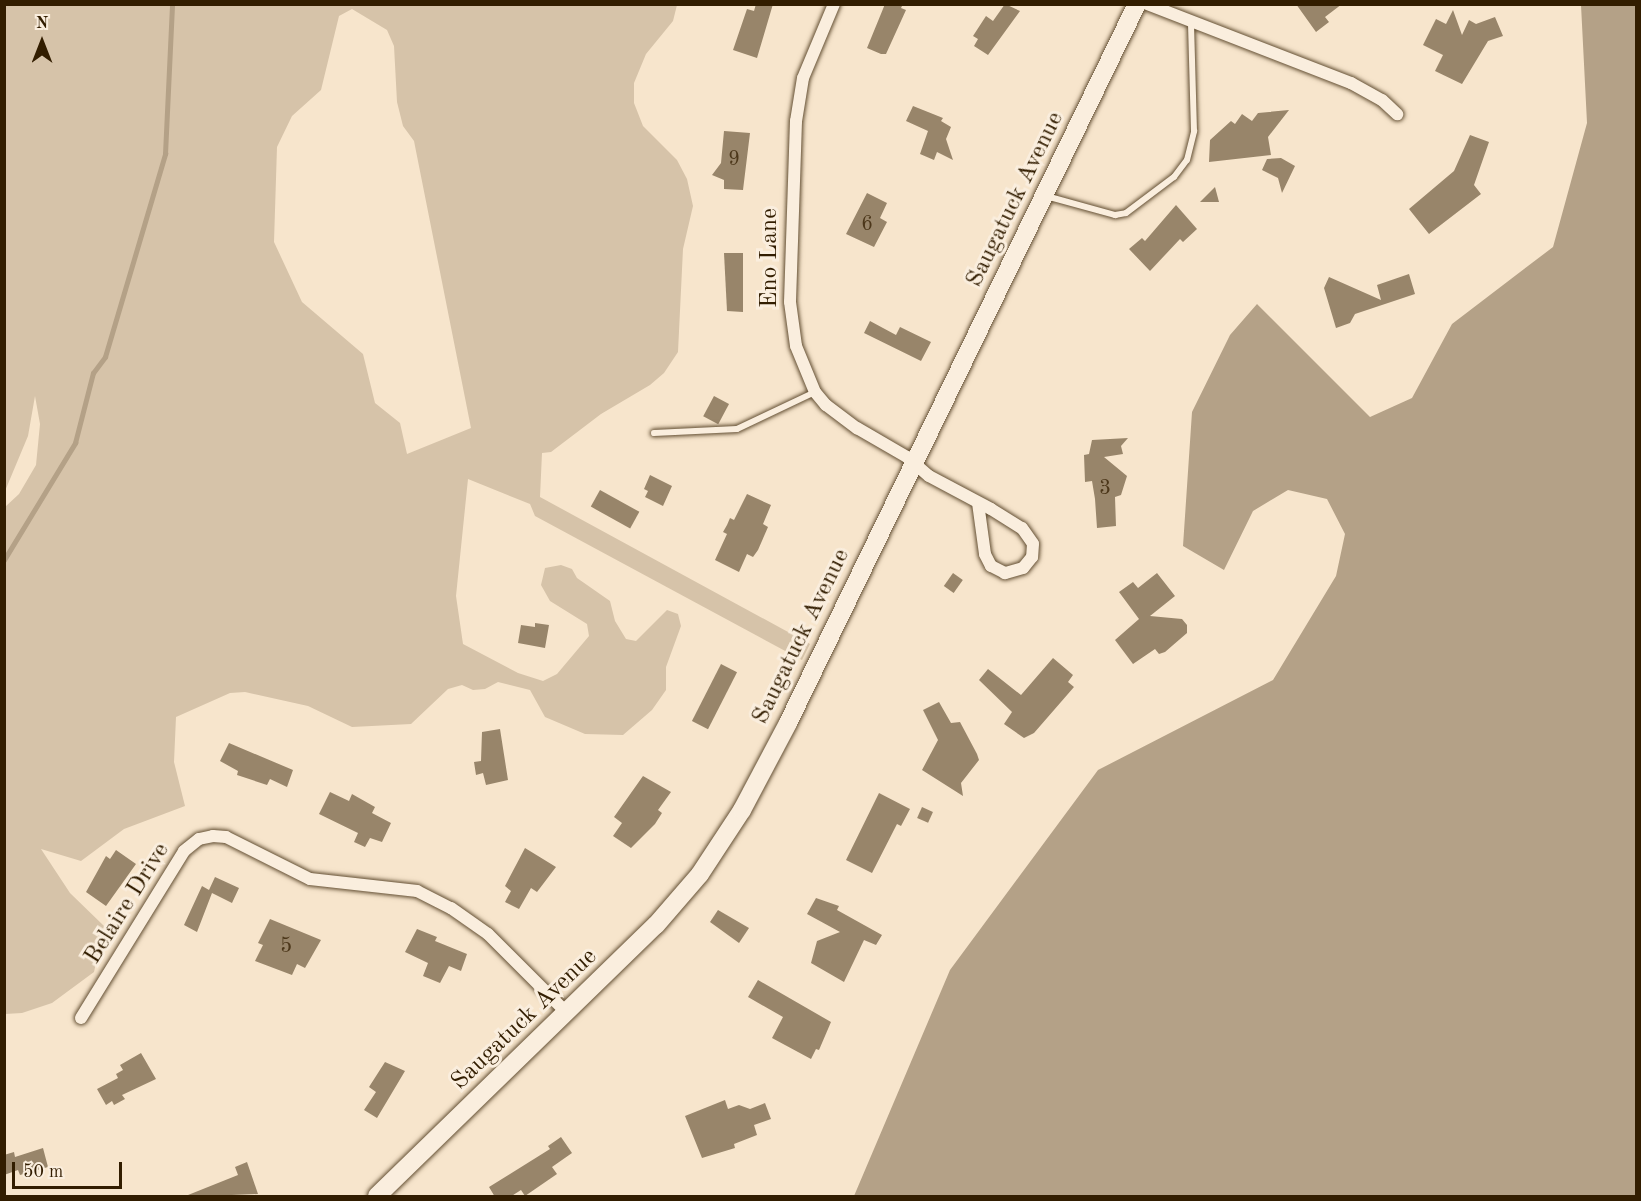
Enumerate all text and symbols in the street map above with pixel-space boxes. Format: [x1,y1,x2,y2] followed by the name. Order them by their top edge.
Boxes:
[12,12,72,72] north arrow
[36,16,48,32] text: N
[961,108,1071,292] street label: Saugatuck Avenue
[728,147,740,173] house number: 9
[757,208,785,308] street label: Eno Lane
[861,212,873,238] house number: 6
[1099,476,1111,502] house number: 3
[747,545,857,729] street label: Saugatuck Avenue
[79,838,177,970] street label: Belaire Drive
[280,934,292,960] house number: 5
[446,943,604,1097] street label: Saugatuck Avenue
[15,1150,124,1188] scale bar
[23,1163,63,1181] text: 50 m

